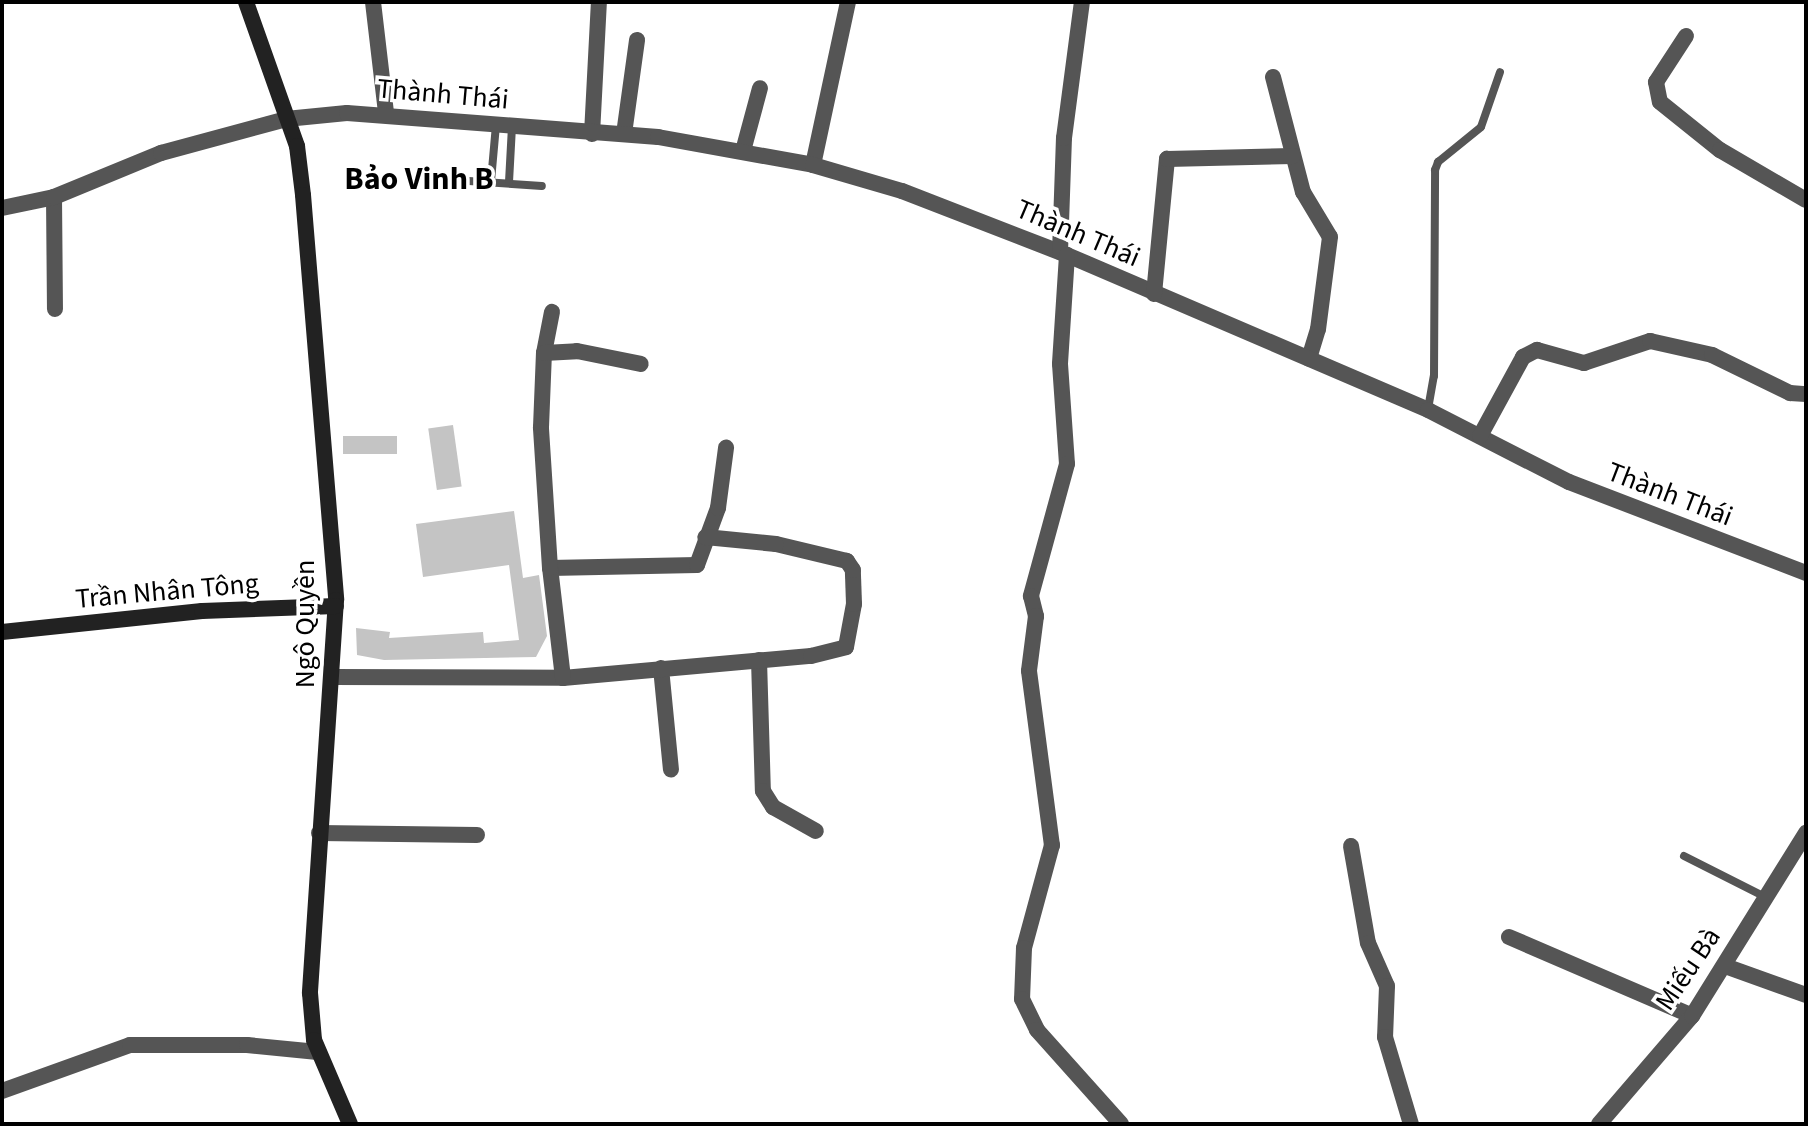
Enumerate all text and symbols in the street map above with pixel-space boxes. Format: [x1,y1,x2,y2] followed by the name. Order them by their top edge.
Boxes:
[376,72,510,116] street label: Thành Thái
[344,160,494,198] district label: Bảo Vinh B
[1011,192,1145,274] street label: Thành Thái
[1602,455,1738,533] street label: Thành Thái
[288,560,322,688] street label: Ngô Quyền
[74,566,260,616] street label: Trần Nhân Tông
[1648,921,1728,1017] street label: Miếu Bà

